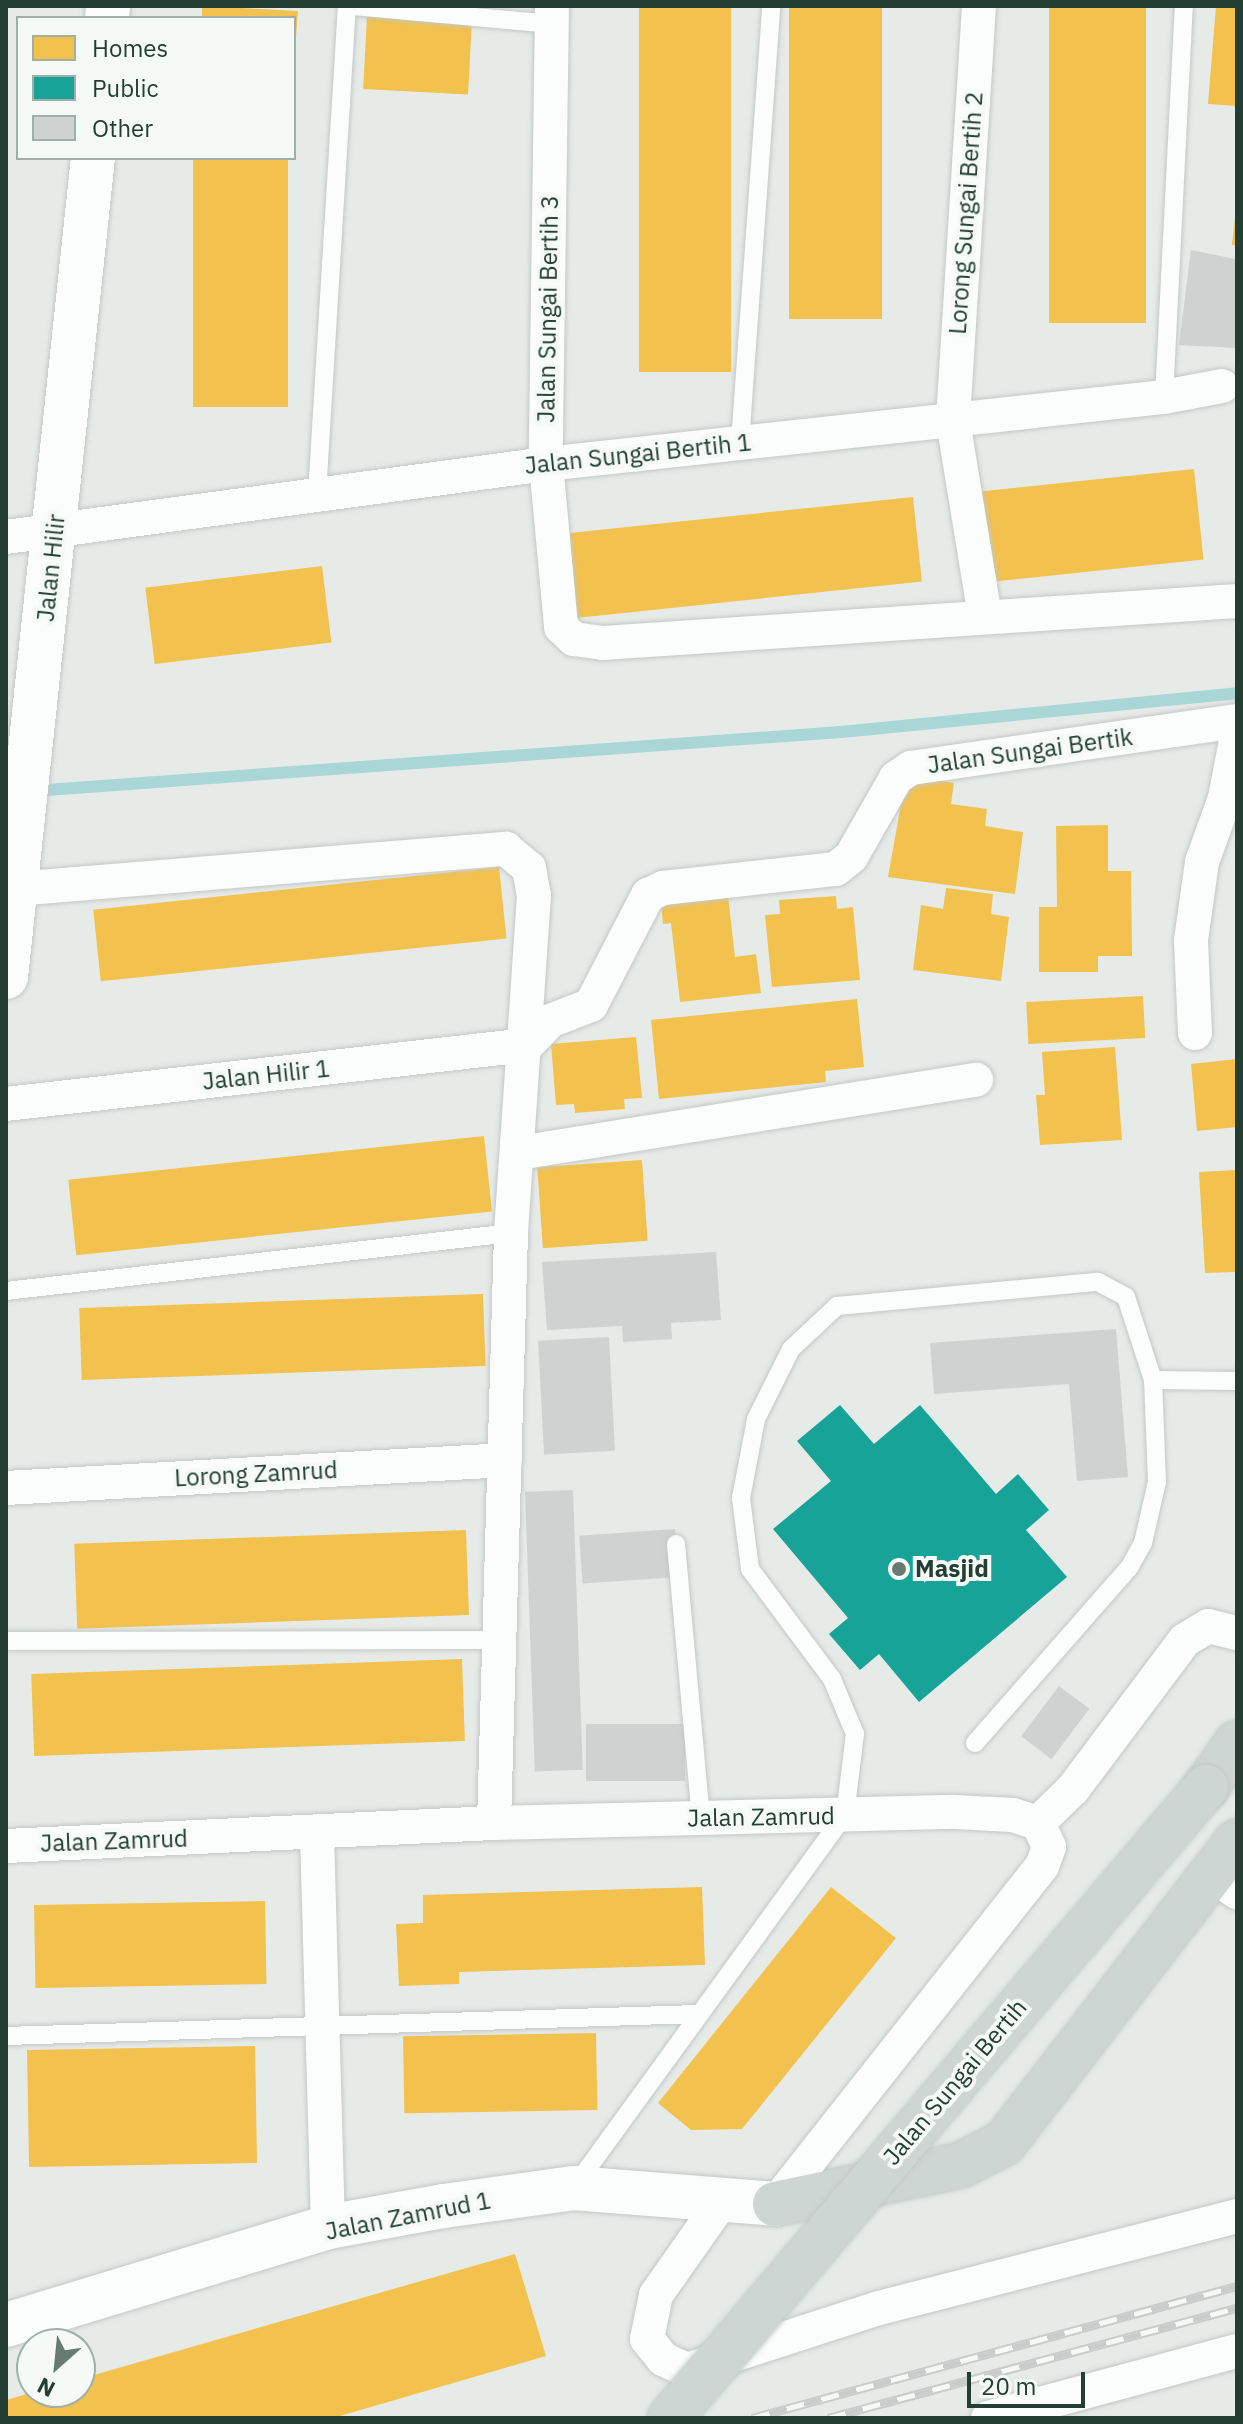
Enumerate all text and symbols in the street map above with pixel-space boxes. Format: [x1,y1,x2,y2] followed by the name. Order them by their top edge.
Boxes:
[16,16,296,160] legend
[92,32,168,64] text: Homes
[92,72,159,104] text: Public
[943,91,989,335] street label: Lorong Sungai Bertih 2
[92,112,153,144] text: Other
[532,195,564,423] street label: Jalan Sungai Bertih 3
[523,428,753,480] street label: Jalan Sungai Bertih 1
[31,513,71,623] street label: Jalan Hilir
[926,722,1134,780] street label: Jalan Sungai Bertik
[201,1054,331,1096] street label: Jalan Hilir 1
[174,1455,338,1493] street label: Lorong Zamrud
[915,1555,989,1583] place label: Masjid
[890,1560,908,1578] marker: Masjid
[687,1801,835,1833] street label: Jalan Zamrud
[40,1824,188,1858] street label: Jalan Zamrud
[877,1993,1033,2171] street label: Jalan Sungai Bertih
[323,2186,493,2246] street label: Jalan Zamrud 1
[16,2328,96,2408] north arrow
[971,2356,1089,2406] scale bar
[981,2370,1036,2402] text: 20 m
[32,2372,59,2405] text: N

